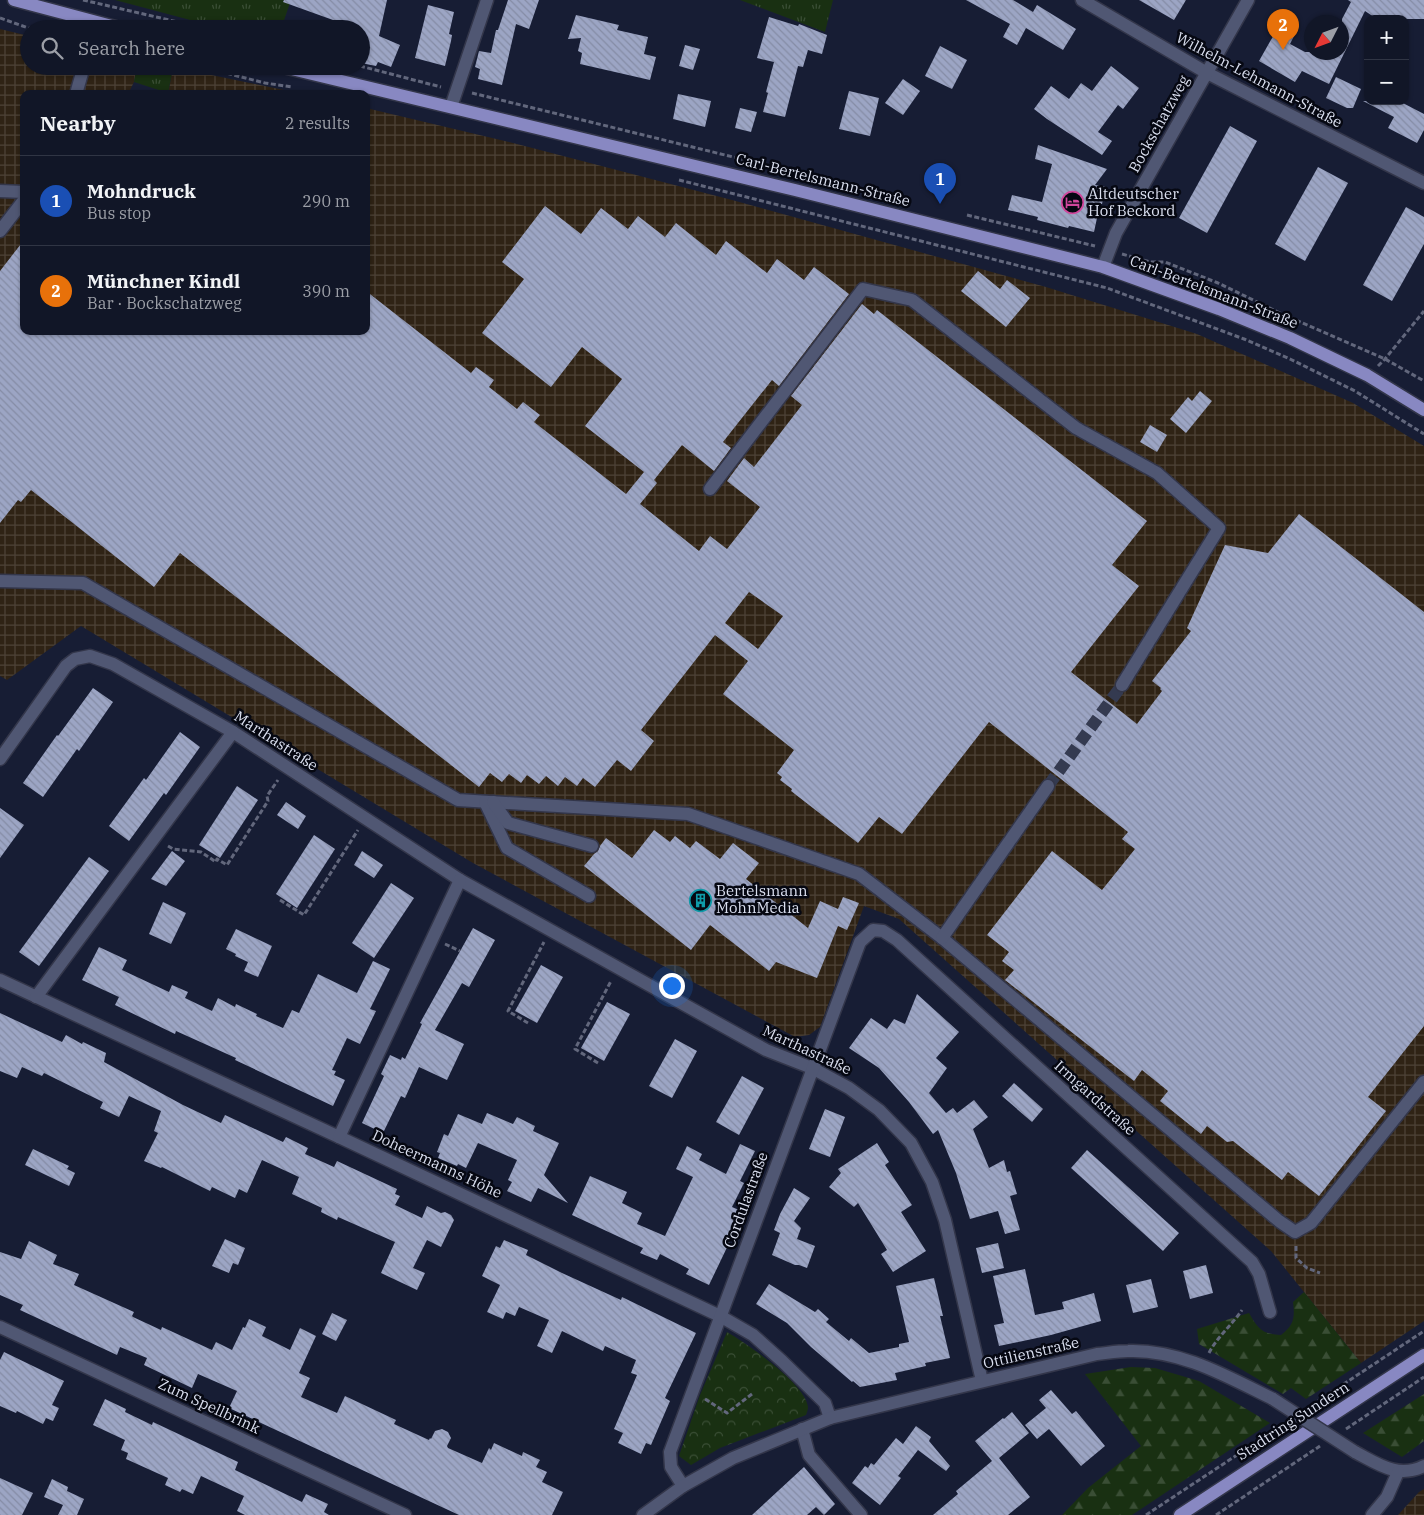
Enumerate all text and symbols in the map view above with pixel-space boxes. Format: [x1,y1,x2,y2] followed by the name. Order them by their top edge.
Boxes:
[1267,9,1299,50] pin: 2
[1304,15,1349,60] north arrow
[1364,15,1409,105] map controls
[1364,15,1409,60] button: +
[20,20,370,75] search box
[1173,28,1346,132] street label: Wilhelm-Lehmann-Straße
[38,34,66,62] icon: search
[78,36,185,60] text: Search here
[1364,60,1409,105] button: −
[1124,72,1193,176] street label: Bockschatzweg
[40,109,116,137] text: Nearby
[285,113,350,133] text: 2 results
[734,149,912,210] street label: Carl-Bertelsmann-Straße
[924,163,956,204] pin: 1
[87,179,196,203] text: Mohndruck
[1088,184,1179,220] place label: Altdeutscher Hof Beckord
[51,191,61,211] text: 1
[302,191,350,211] text: 290 m
[1060,191,1084,215] hotel icon: Altdeutscher Hof Beckord
[87,203,151,223] text: Bus stop
[1127,251,1301,332] street label: Carl-Bertelsmann-Straße
[87,269,240,293] text: Münchner Kindl
[51,281,61,301] text: 2
[302,281,350,301] text: 390 m
[87,293,242,313] text: Bar · Bockschatzweg
[231,706,322,775] street label: Marthastraße
[716,881,808,917] place label: Bertelsmann MohnMedia
[688,888,712,912] building icon: Bertelsmann MohnMedia
[659,973,685,999] your location
[760,1021,855,1078] street label: Marthastraße
[1051,1056,1140,1139] street label: Irmgardstraße
[369,1125,505,1202] street label: Doheermanns Höhe
[719,1149,772,1250] street label: Cordulastraße
[981,1332,1081,1373] street label: Ottilienstraße
[155,1374,263,1438] street label: Zum Spellbrink
[1233,1377,1353,1464] street label: Stadtring Sundern

